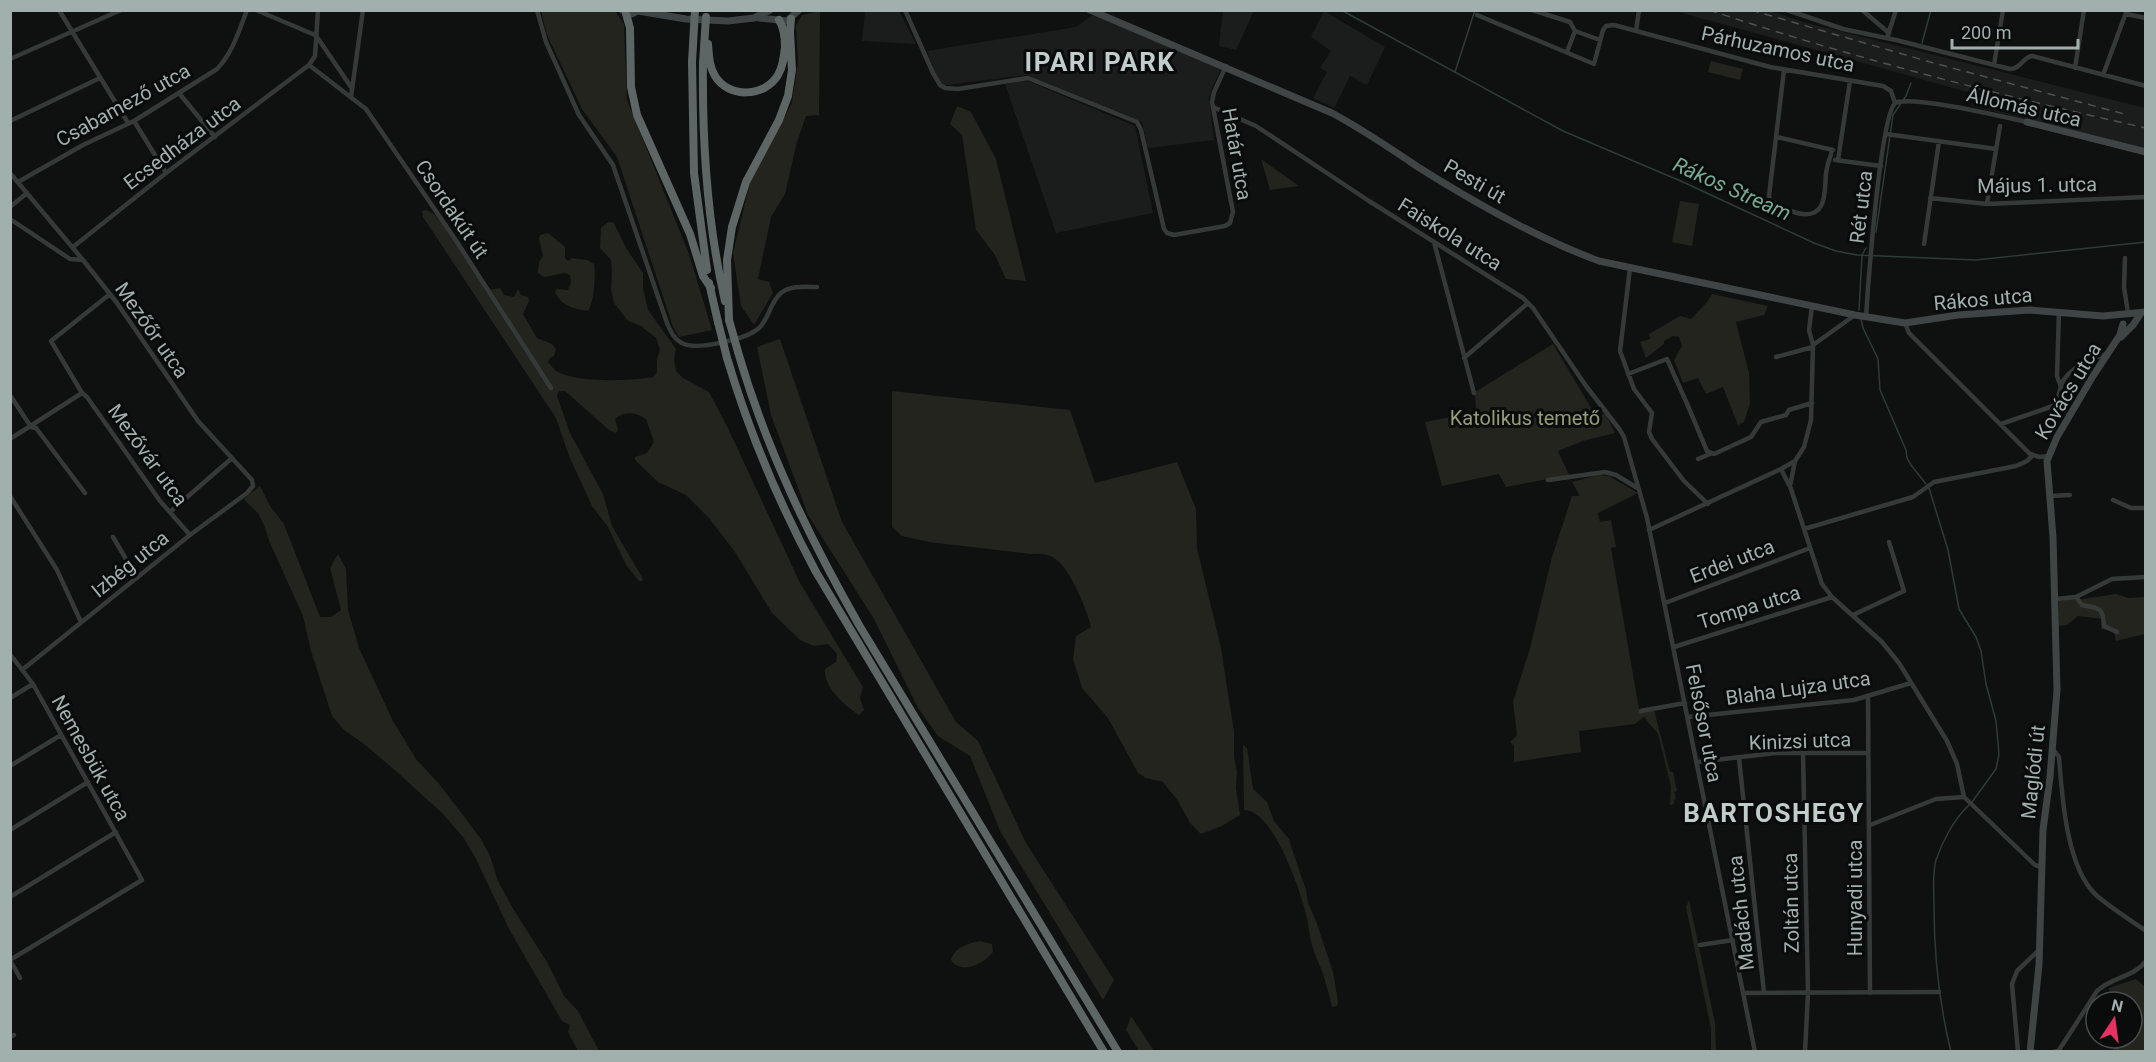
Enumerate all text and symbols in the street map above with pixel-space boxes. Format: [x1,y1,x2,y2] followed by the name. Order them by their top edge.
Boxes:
[1952,12,2078,50] scale bar
[1699,21,1857,77] street label: Párhuzamos utca
[1961,22,2012,43] text: 200 m
[1025,47,1175,77] district label: IPARI PARK
[52,58,194,152] street label: Csabamező utca
[1964,82,2084,132] street label: Állomás utca
[119,91,245,195] street label: Ecsedháza utca
[1217,106,1257,202] street label: Határ utca
[1669,152,1795,226] water label: Rákos Stream
[1440,154,1510,208] street label: Pesti út
[410,155,494,263] street label: Csordakút út
[1845,169,1877,245] street label: Rét utca
[1977,172,2097,198] street label: Május 1. utca
[1394,193,1506,275] street label: Faiskola utca
[110,278,194,382] street label: Mezőőr utca
[1933,283,2033,315] street label: Rákos utca
[2030,338,2106,444] street label: Kovács utca
[103,399,193,511] street label: Mezővár utca
[1450,406,1600,430] park label: Katolikus temető
[87,526,173,602] street label: Izbég utca
[1686,534,1778,588] street label: Erdei utca
[1695,580,1803,634] street label: Tompa utca
[1681,662,1727,784] street label: Felsősor utca
[1724,666,1872,710] street label: Blaha Lujza utca
[47,691,135,825] street label: Nemesbük utca
[2016,724,2050,820] street label: Maglódi út
[1748,727,1852,755] street label: Kinizsi utca
[1683,798,1865,828] district label: BARTOSHEGY
[1843,840,1867,956] street label: Hunyadi utca
[1778,853,1804,953] street label: Zoltán utca
[1723,854,1759,972] street label: Madách utca
[2084,990,2144,1050] north arrow
[2110,995,2125,1016] text: N

